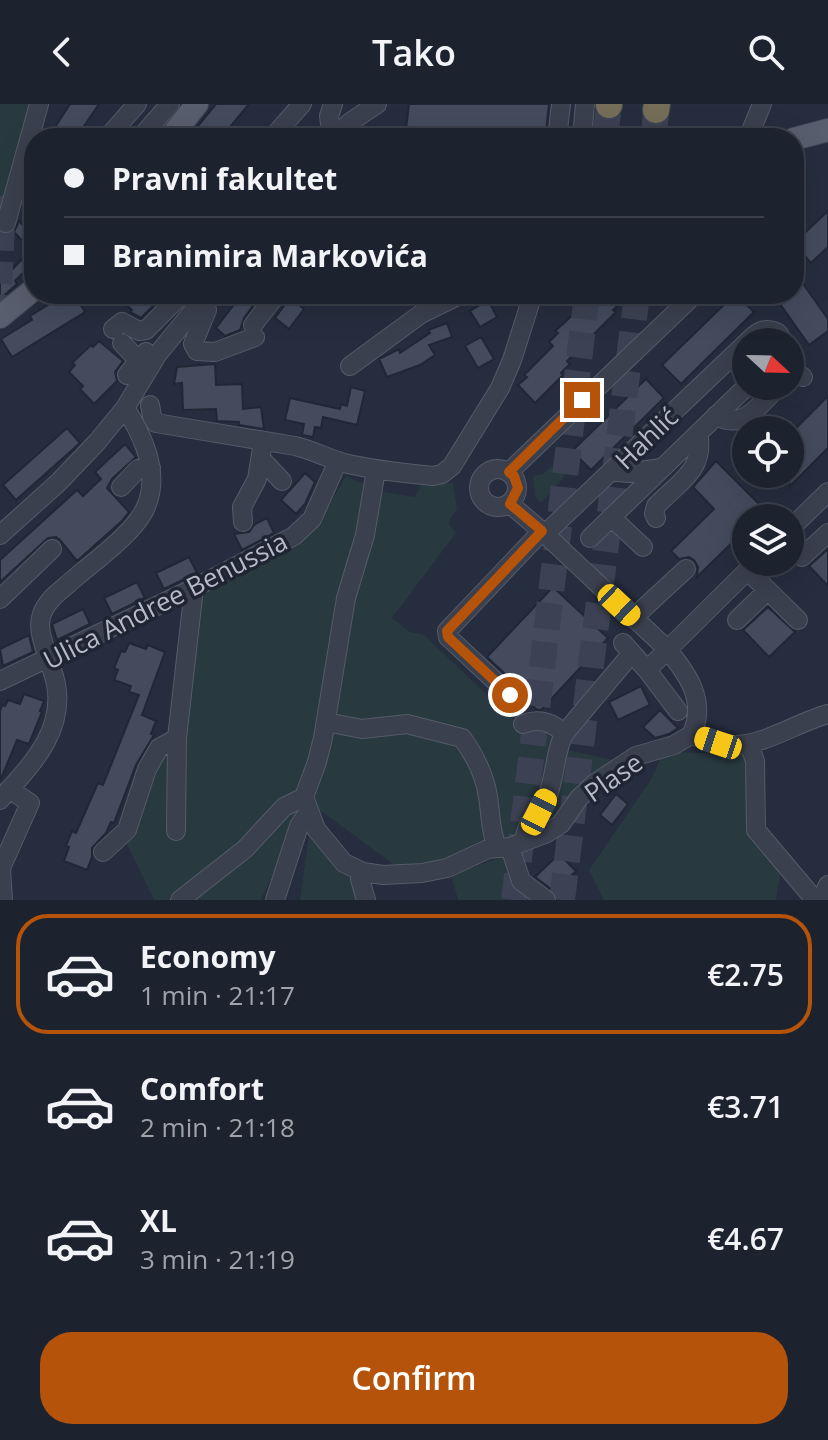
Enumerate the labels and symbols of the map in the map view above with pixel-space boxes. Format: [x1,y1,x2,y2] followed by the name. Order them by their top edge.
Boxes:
[732,328,804,400] north arrow
[564,382,600,418] route end
[606,399,686,477] street label: Hahlić
[37,523,293,677] street label: Ulica Andree Benussia
[593,580,645,630] car
[492,677,528,713] route start
[691,724,745,762] car
[577,744,649,810] street label: Plase
[517,785,561,839] car

